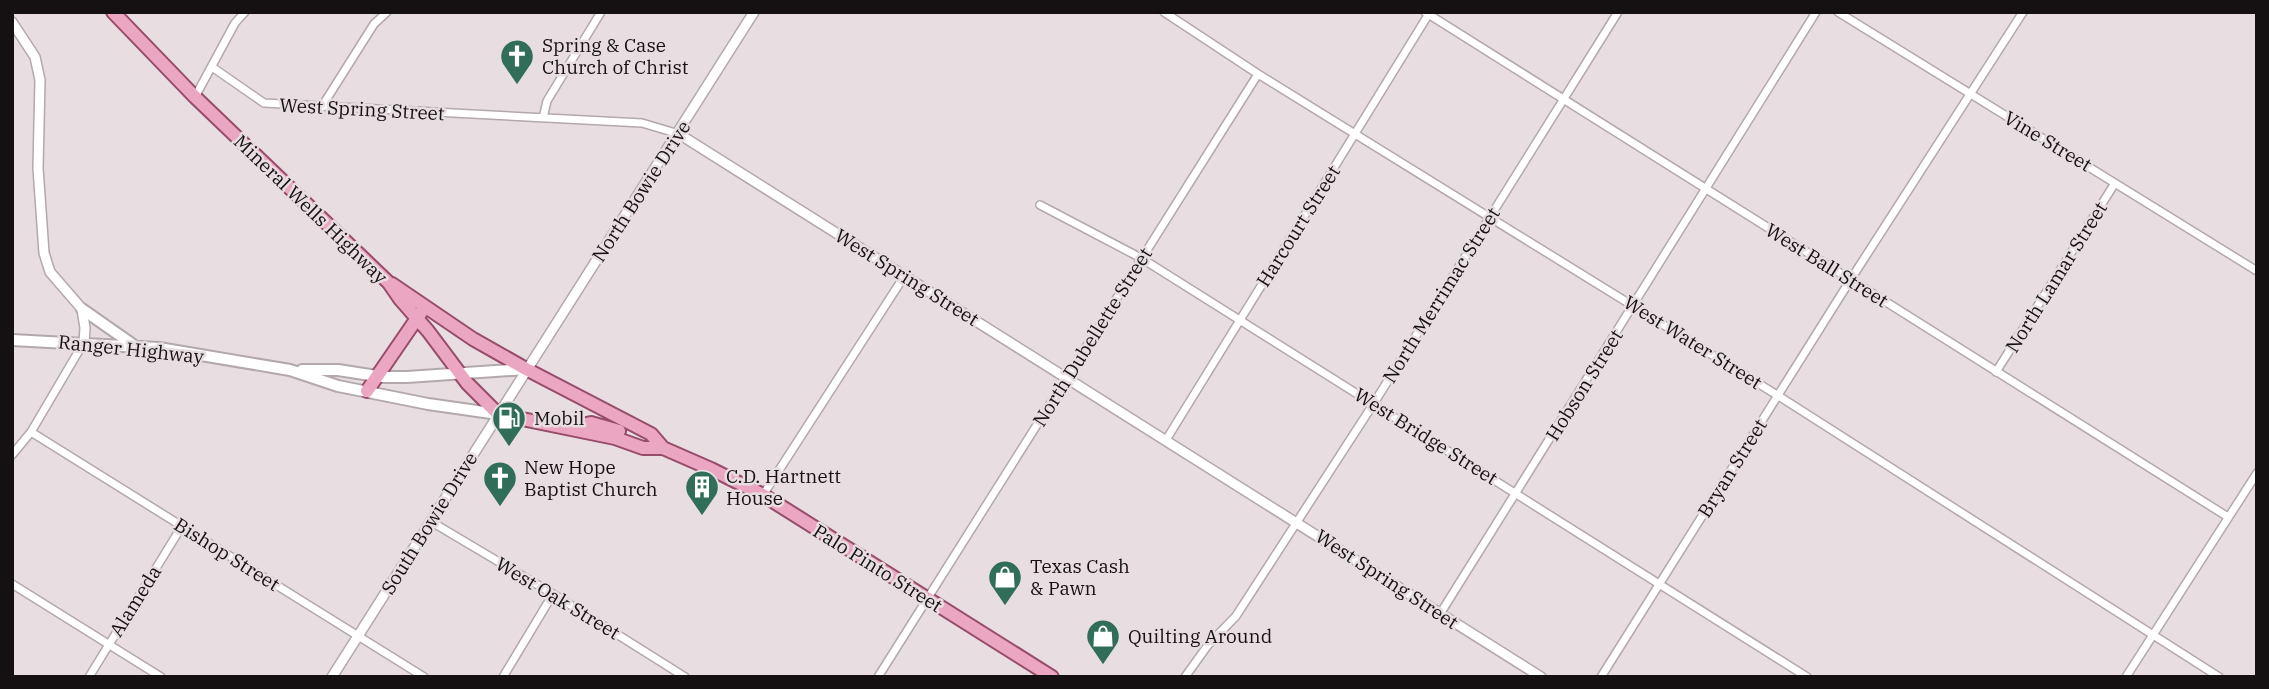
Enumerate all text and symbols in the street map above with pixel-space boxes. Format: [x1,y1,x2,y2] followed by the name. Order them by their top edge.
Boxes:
[542,33,689,79] place label: Spring & Case Church of Christ
[498,37,536,86] church icon: Spring & Case Church of Christ
[279,93,445,125] street label: West Spring Street
[2000,105,2097,177] street label: Vine Street
[586,116,696,266] street label: North Bowie Drive
[229,129,393,289] street label: Mineral Wells Highway
[1251,160,1345,291] street label: Harcourt Street
[2000,197,2112,357] street label: North Lamar Street
[1377,202,1505,387] street label: North Merrimac Street
[1761,218,1893,312] street label: West Ball Street
[831,223,984,331] street label: West Spring Street
[1027,243,1157,431] street label: North Dubellette Street
[1619,290,1767,394] street label: West Water Street
[1540,325,1628,445] street label: Hobson Street
[57,329,206,369] street label: Ranger Highway
[1350,382,1502,490] street label: West Bridge Street
[490,399,528,448] fuel station icon: Mobil
[534,406,585,430] place label: Mobil
[1692,414,1772,522] street label: Bryan Street
[376,447,482,599] street label: South Bowie Drive
[524,455,658,501] place label: New Hope Baptist Church
[481,459,519,508] church icon: New Hope Baptist Church
[726,464,841,510] place label: C.D. Hartnett House
[683,468,721,517] building icon: C.D. Hartnett House
[170,512,284,596] street label: Bishop Street
[809,519,947,618] street label: Palo Pinto Street
[1311,524,1463,634] street label: West Spring Street
[491,551,625,645] street label: West Oak Street
[1030,554,1130,600] place label: Texas Cash & Pawn
[986,558,1024,607] shop icon: Texas Cash & Pawn
[104,561,166,641] street label: Alameda
[1084,617,1122,666] shop icon: Quilting Around
[1128,624,1272,648] place label: Quilting Around

